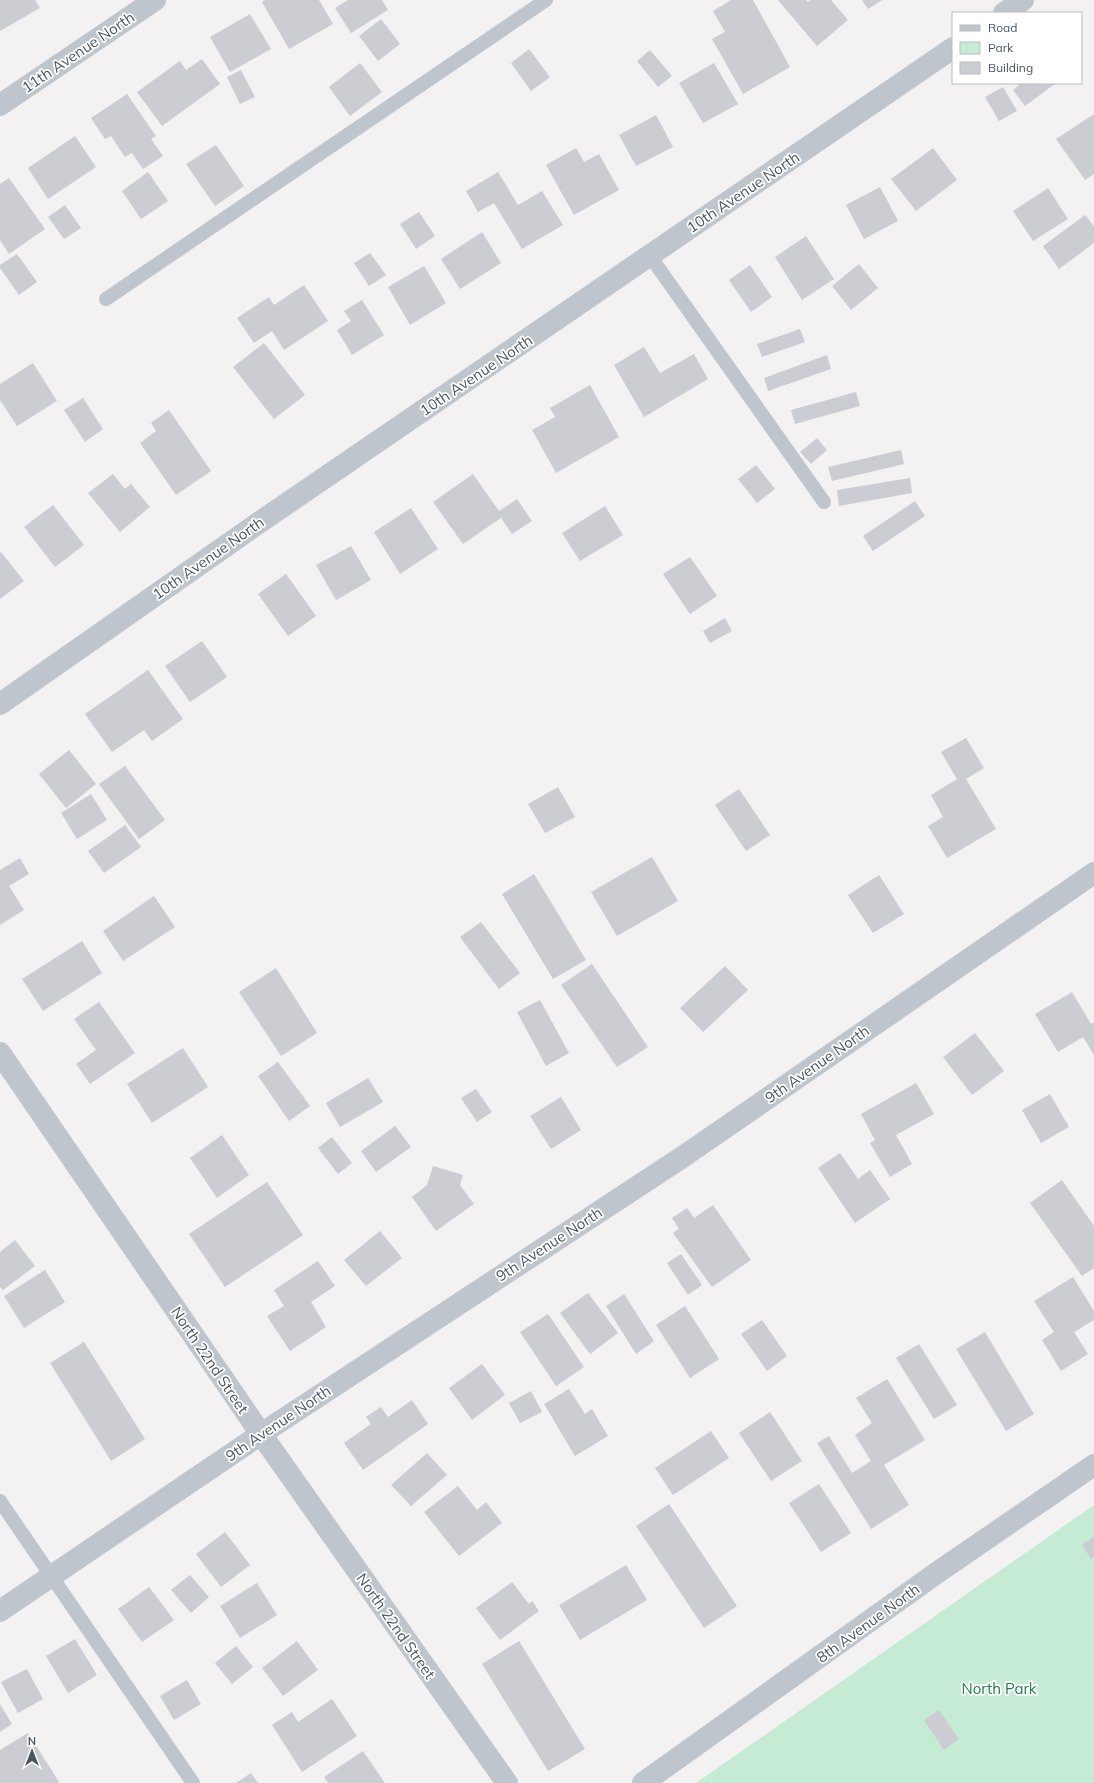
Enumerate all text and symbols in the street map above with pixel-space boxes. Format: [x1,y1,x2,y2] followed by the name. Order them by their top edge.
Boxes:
[18,7,138,97] street label: 11th Avenue North
[952,12,1082,84] legend
[988,20,1017,35] text: Road
[988,40,1014,55] text: Park
[988,60,1033,75] text: Building
[683,147,803,237] street label: 10th Avenue North
[416,330,536,420] street label: 10th Avenue North
[149,512,267,604] street label: 10th Avenue North
[761,1021,873,1107] street label: 9th Avenue North
[492,1203,606,1285] street label: 9th Avenue North
[167,1303,253,1417] street label: North 22nd Street
[222,1381,334,1465] street label: 9th Avenue North
[352,1569,440,1683] street label: North 22nd Street
[813,1579,923,1667] street label: 8th Avenue North
[961,1679,1037,1698] park label: North Park
[12,1731,52,1771] north arrow
[28,1734,36,1748] text: N

